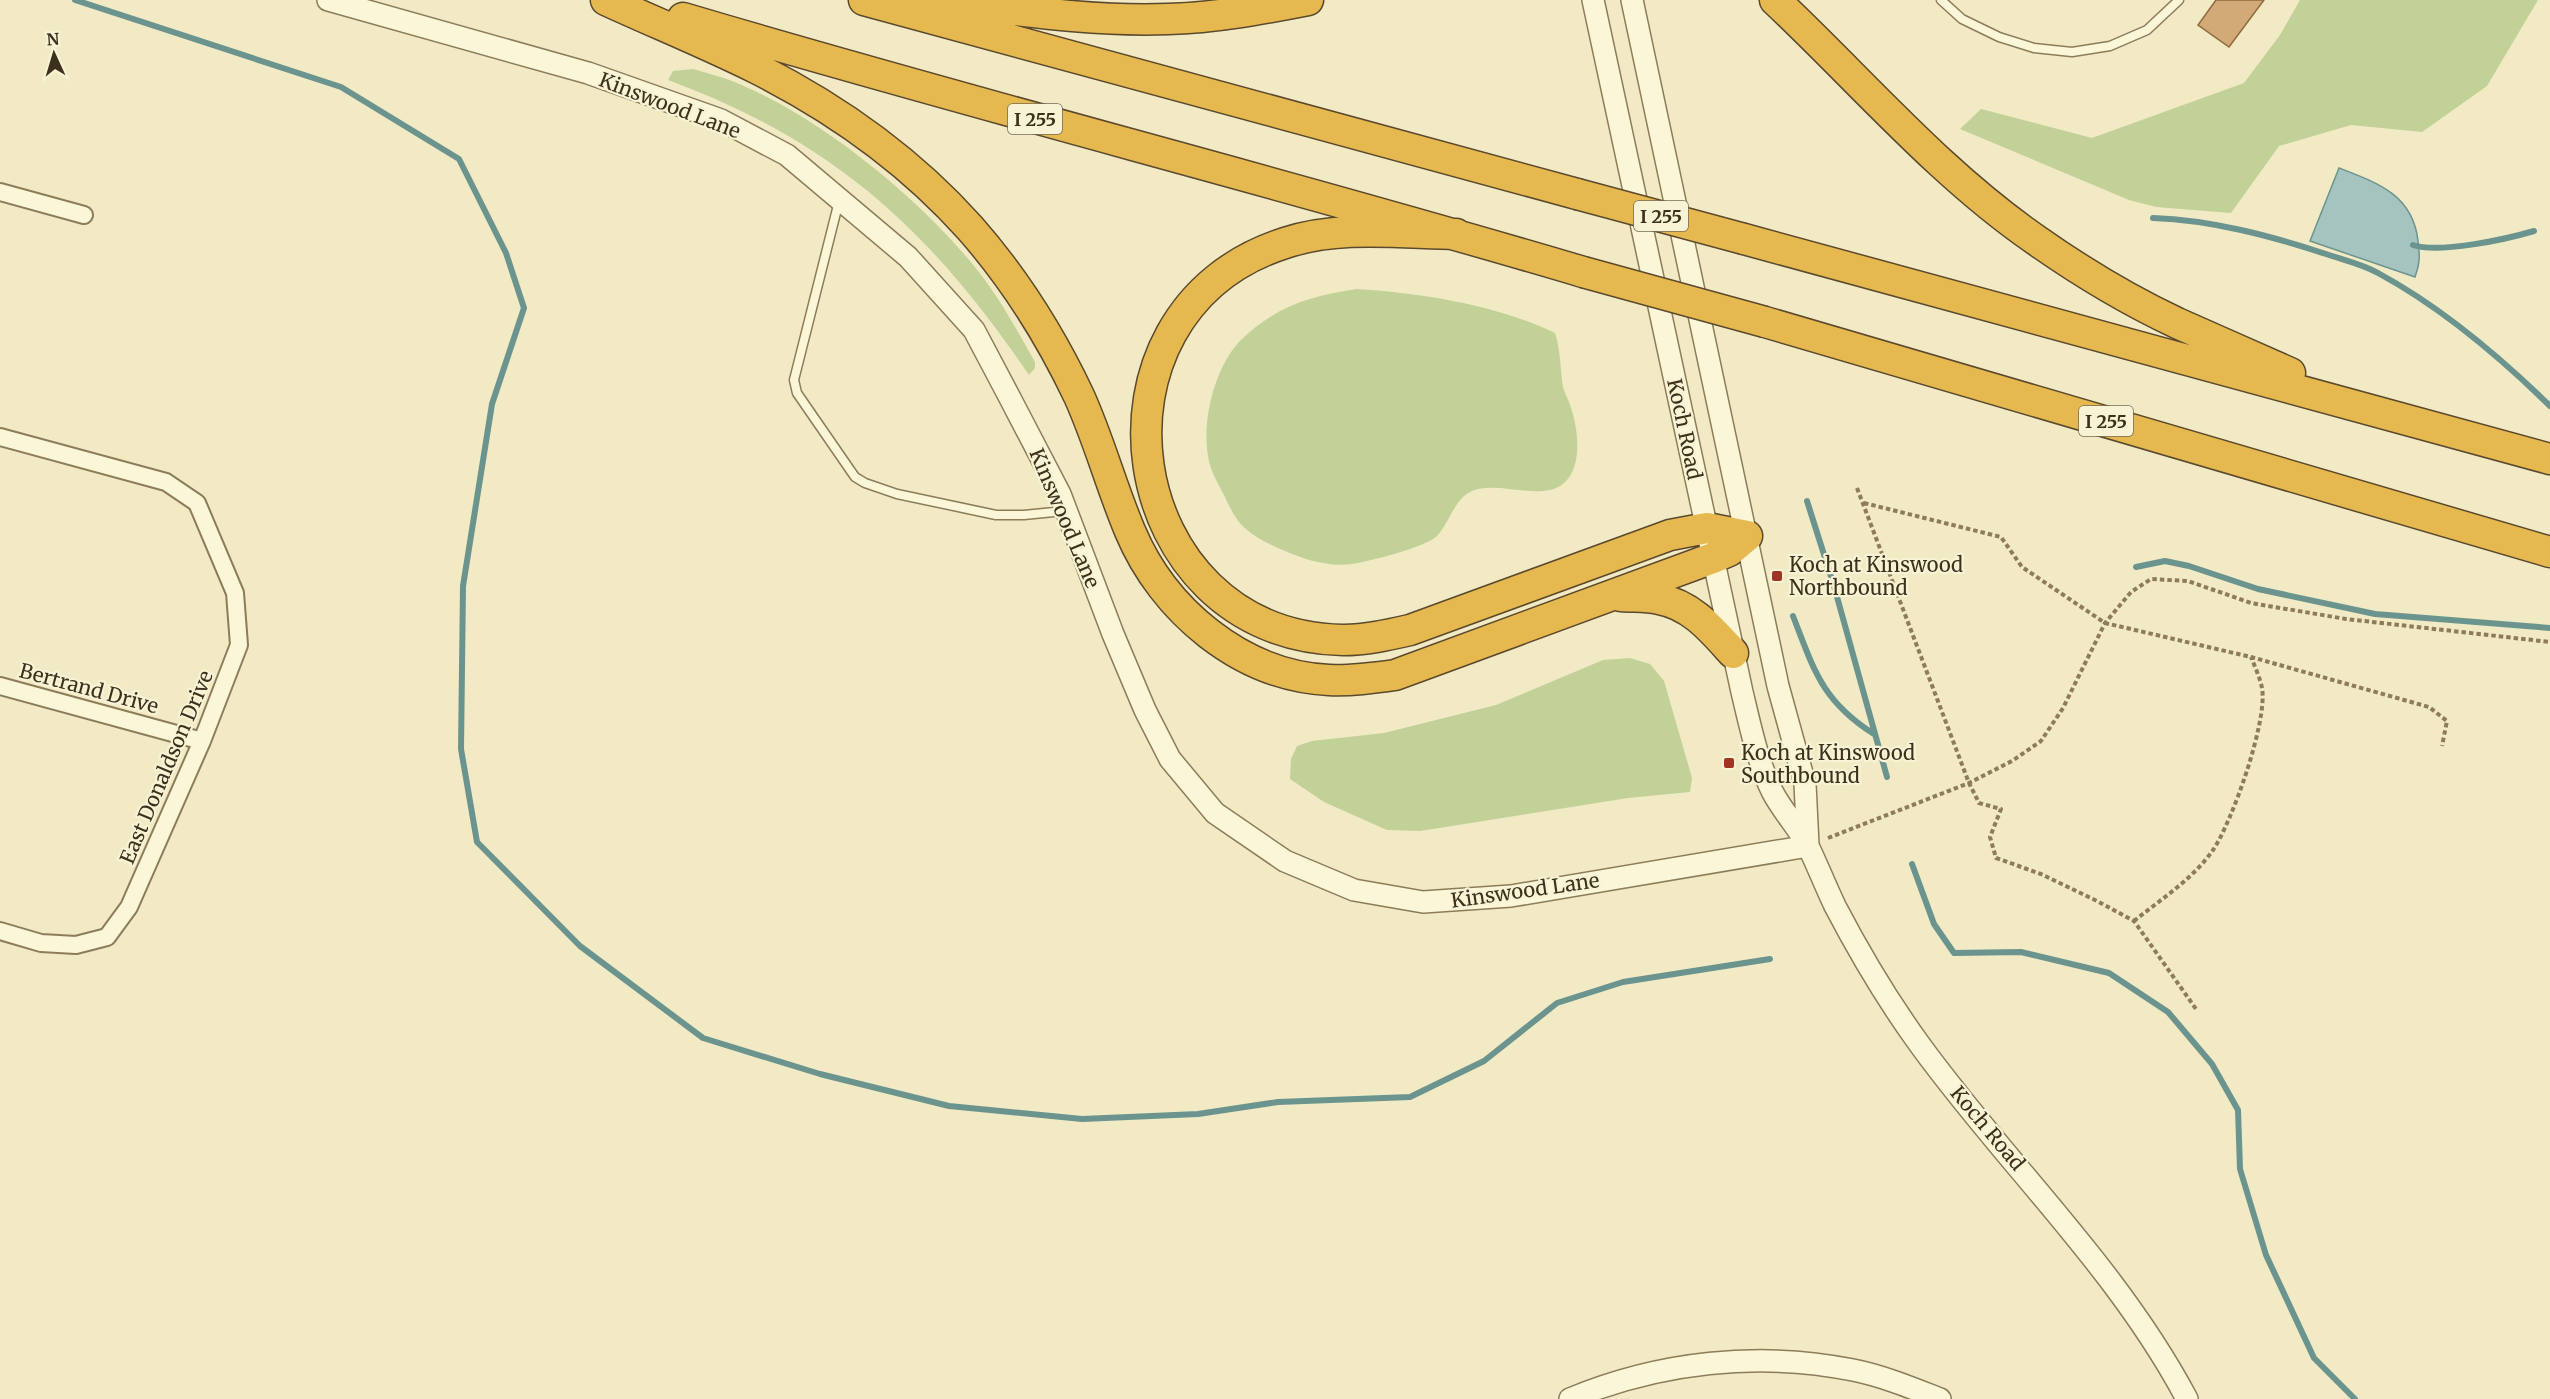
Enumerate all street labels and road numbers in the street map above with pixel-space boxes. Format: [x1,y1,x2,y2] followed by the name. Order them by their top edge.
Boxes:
[596,67,744,143] street label: Kinswood Lane
[1008,104,1062,134] road number: I 255
[1634,201,1688,231] road number: I 255
[1662,376,1708,482] street label: Koch Road
[2079,406,2133,436] road number: I 255
[1024,444,1106,592] street label: Kinswood Lane
[17,657,161,719] street label: Bertrand Drive
[114,667,218,867] street label: East Donaldson Drive
[1449,867,1601,913] street label: Kinswood Lane
[1945,1081,2031,1175] street label: Koch Road

